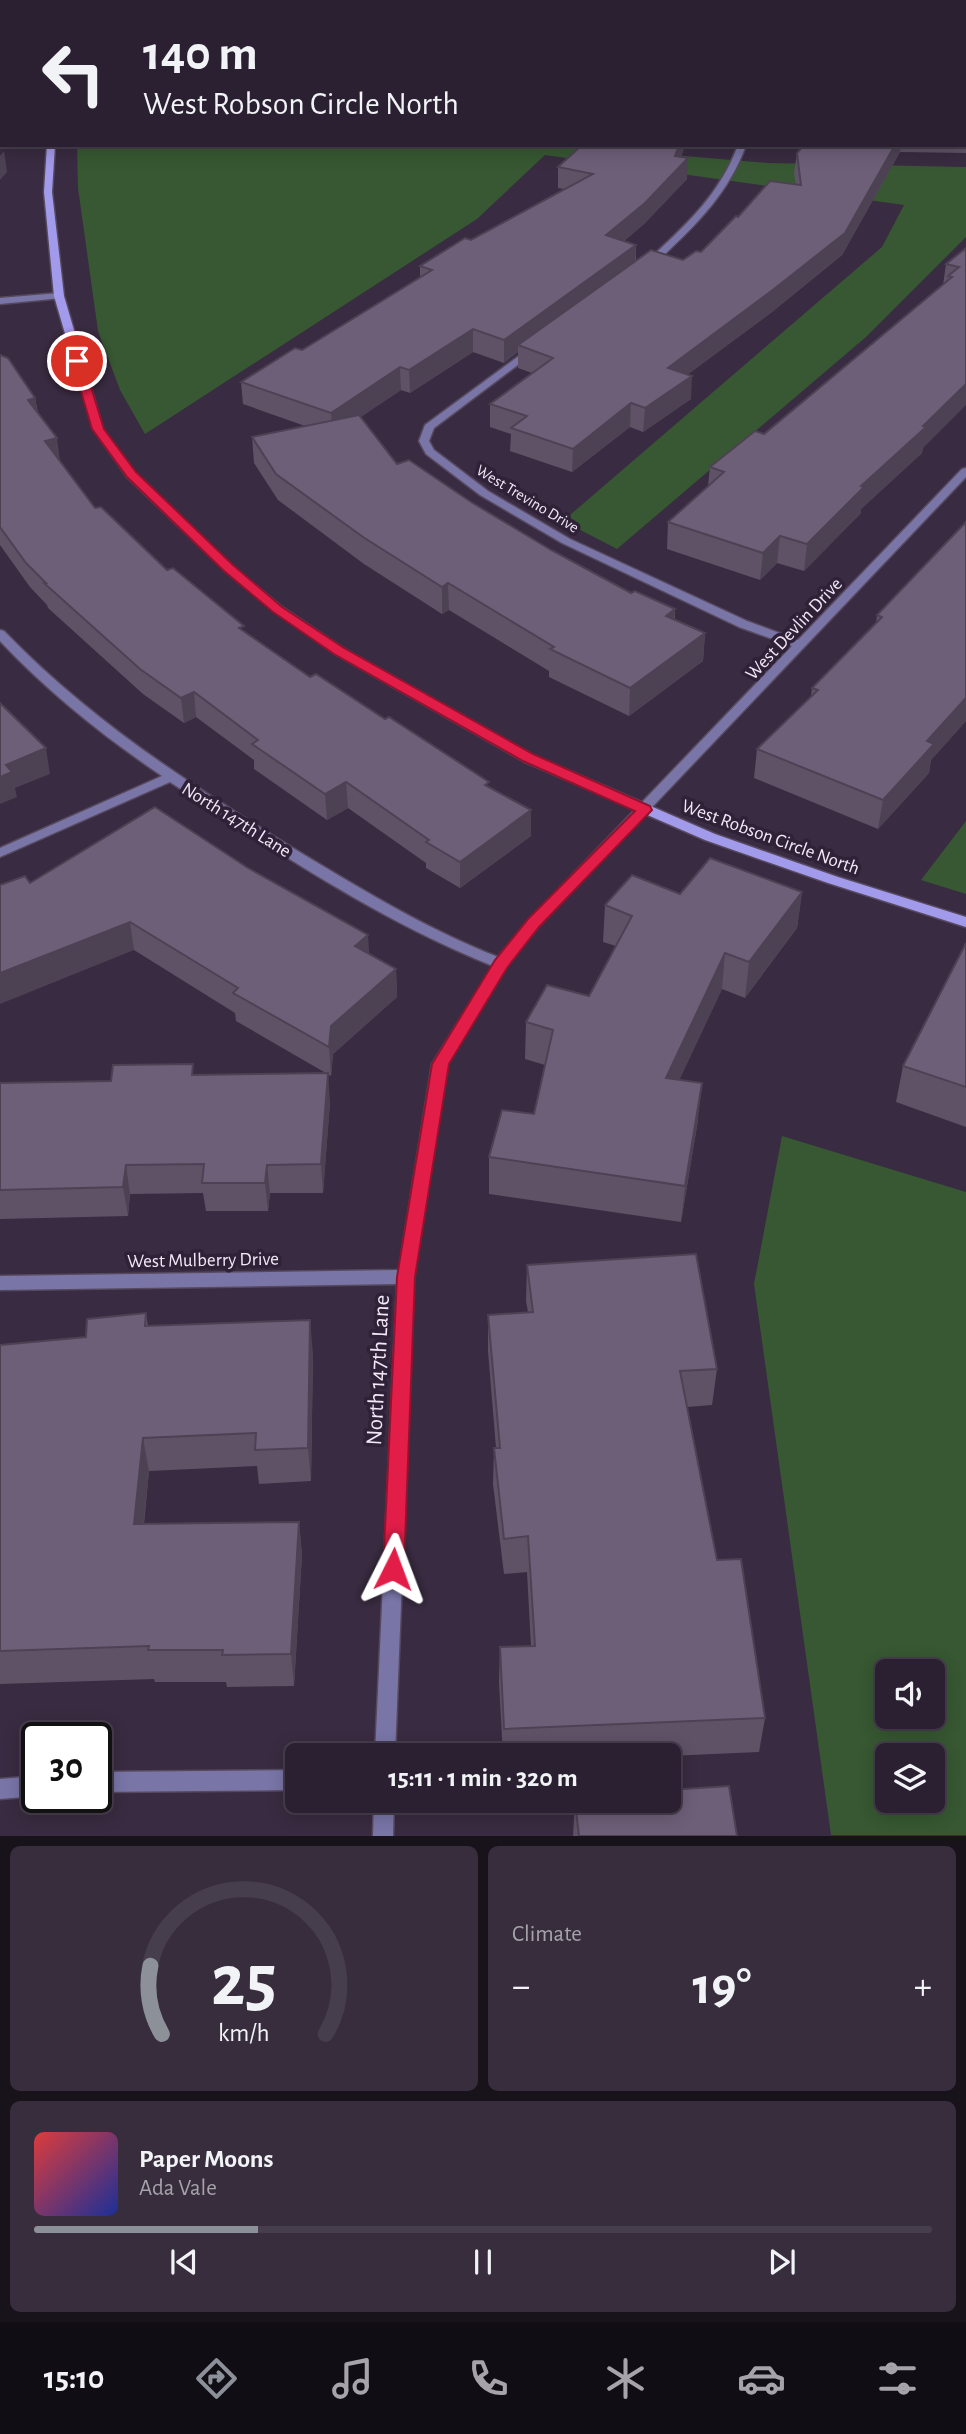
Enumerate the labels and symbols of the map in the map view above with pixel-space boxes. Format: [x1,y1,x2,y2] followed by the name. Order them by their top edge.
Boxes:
[47,331,107,391] pin
[473,462,582,536] street label: West Trevino Drive
[742,574,846,684] street label: West Devlin Drive
[178,779,294,861] street label: North 147th Lane
[679,796,862,878] street label: West Robson Circle North
[127,1250,279,1271] street label: West Mulberry Drive
[363,1294,394,1446] street label: North 147th Lane
[356,1532,430,1606] position arrow
[21,1722,112,1813] speed limit sign: 30

